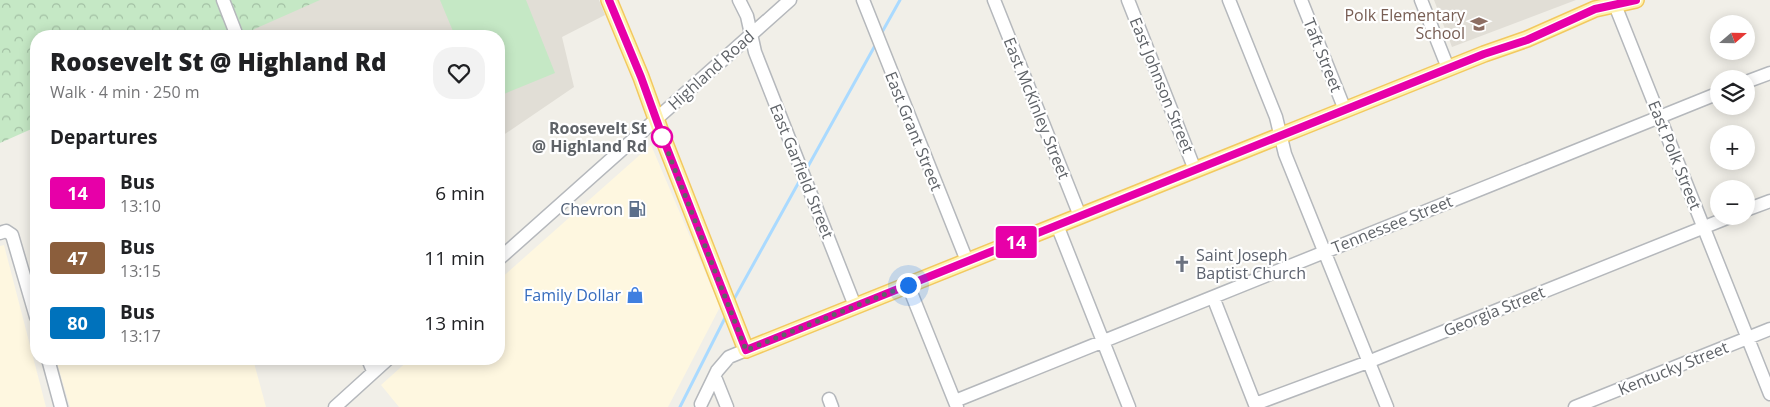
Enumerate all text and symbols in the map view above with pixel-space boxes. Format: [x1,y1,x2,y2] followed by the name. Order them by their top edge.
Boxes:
[1344,4,1466,44] place label: Polk Elementary School
[1125,14,1199,156] street label: East Johnson Street
[1469,14,1489,34] school or university icon: Polk Elementary School
[1298,15,1348,95] street label: Taft Street
[1710,15,1755,60] north arrow
[1710,15,1755,225] map controls
[663,25,759,115] street label: Highland Road
[999,34,1076,182] street label: East McKinley Street
[50,45,386,78] text: Roosevelt St @ Highland Rd
[433,47,485,99] button: heart
[880,68,948,194] street label: East Grant Street
[1710,70,1755,115] button: layers
[50,81,200,103] text: Walk · 4 min · 250 m
[1643,97,1707,213] street label: East Polk Street
[765,100,839,242] street label: East Garfield Street
[532,117,647,157] place label: Roosevelt St @ Highland Rd
[50,124,157,150] text: Departures
[1710,125,1755,170] button: +
[651,126,673,148] marker: Roosevelt St @ Highland Rd
[120,169,155,195] text: Bus
[435,180,485,206] text: 6 min
[1710,180,1755,225] button: −
[67,181,88,205] text: 14
[1328,190,1456,258] street label: Tennessee Street
[120,195,161,217] text: 13:10
[560,198,623,220] place label: Chevron
[627,199,647,219] fuel station icon: Chevron
[994,226,1038,258] line badge: 14
[1006,230,1026,254] text: 14
[120,234,155,260] text: Bus
[1196,244,1306,284] place label: Saint Joseph Baptist Church
[424,245,485,271] text: 11 min
[67,246,88,270] text: 47
[1172,254,1192,274] church icon: Saint Joseph Baptist Church
[120,260,161,282] text: 13:15
[896,273,921,298] your location
[1440,281,1548,341] street label: Georgia Street
[524,284,621,306] place label: Family Dollar
[625,285,645,305] shop icon: Family Dollar
[120,299,155,325] text: Bus
[424,310,485,336] text: 13 min
[67,311,88,335] text: 80
[120,325,161,347] text: 13:17
[1615,336,1732,400] street label: Kentucky Street

